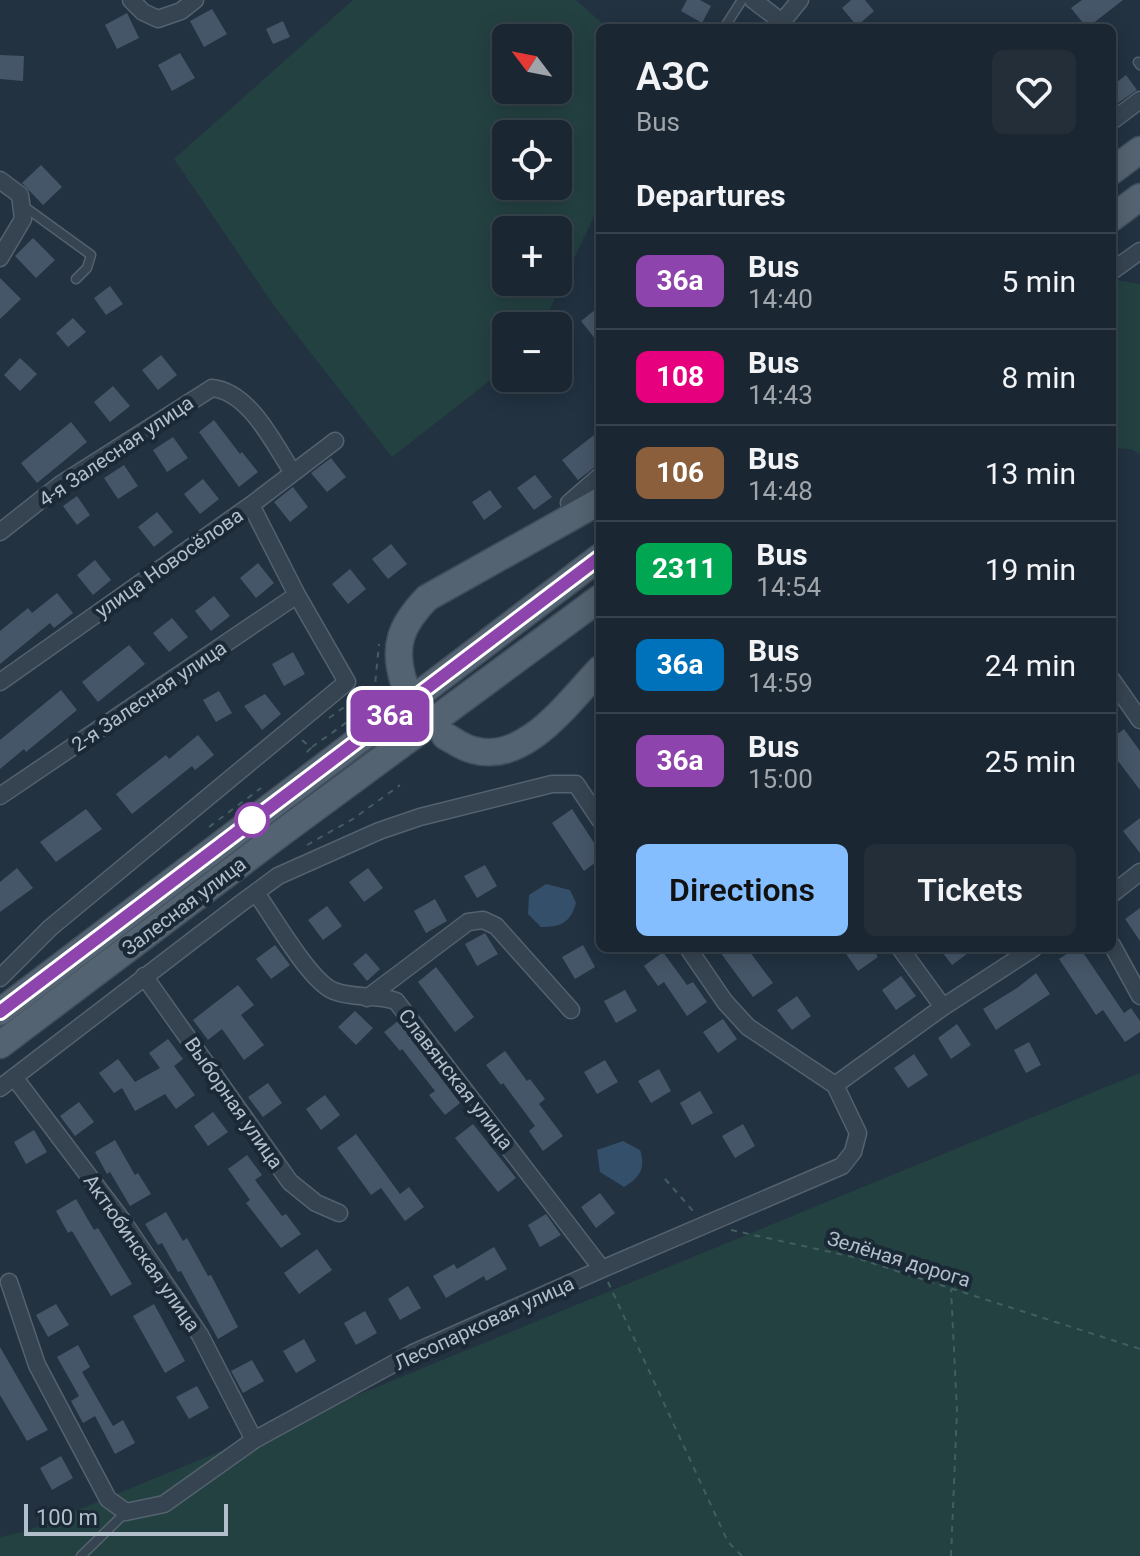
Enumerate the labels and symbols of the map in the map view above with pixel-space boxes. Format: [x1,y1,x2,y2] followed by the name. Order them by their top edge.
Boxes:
[492,24,572,104] north arrow
[34,390,198,512] street label: 4-я Залесная улица
[91,503,247,623] street label: улица Новосёлова
[67,635,231,757] street label: 2-я Залесная улица
[344,690,436,742] line badge: 36а
[235,803,269,837] unlabelled marker
[117,852,251,960] street label: Залесная улица
[393,1004,519,1154] street label: Славянская улица
[180,1033,288,1173] street label: Выборная улица
[79,1170,205,1336] street label: Актюбинская улица
[825,1226,973,1292] street label: Зелёная дорога
[390,1271,578,1375] street label: Лесопарковая улица
[24,1500,228,1536] scale bar

